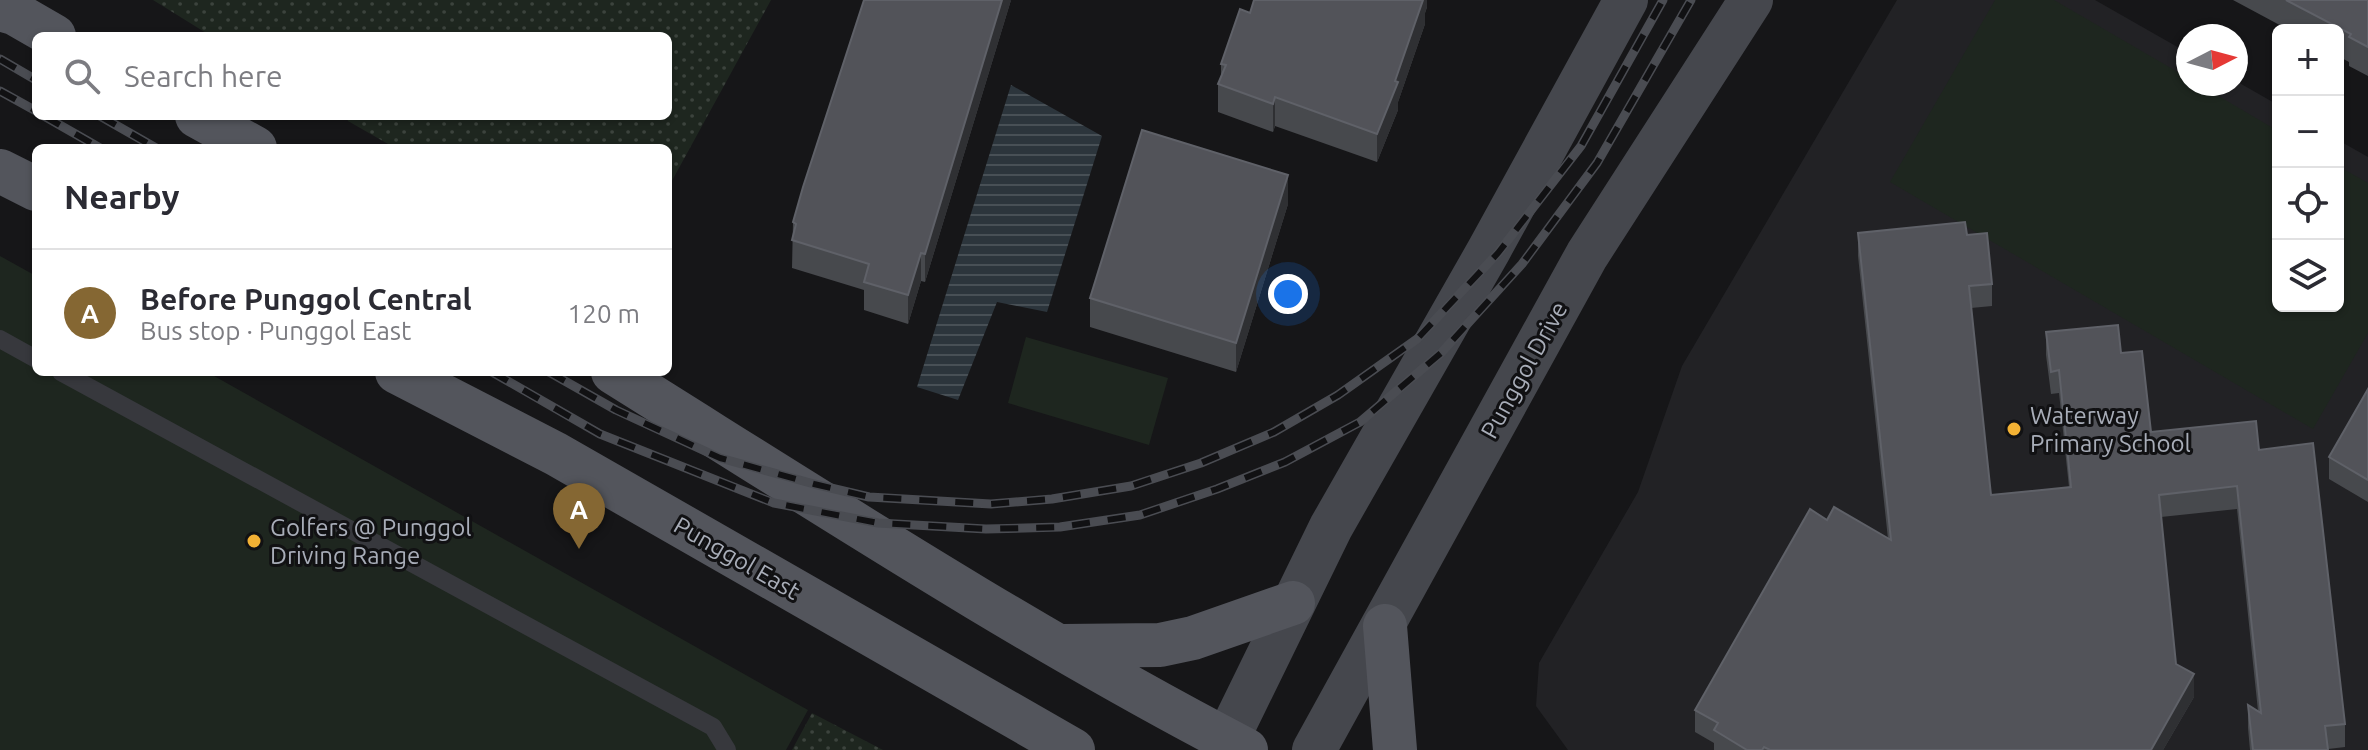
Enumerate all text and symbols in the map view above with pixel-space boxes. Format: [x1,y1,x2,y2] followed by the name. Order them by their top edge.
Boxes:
[2176,24,2248,96] north arrow
[2272,24,2344,312] map controls
[2272,24,2344,96] button: +
[32,32,672,120] search box
[60,54,104,98] icon: search
[124,59,283,93] text: Search here
[2272,96,2344,168] button: −
[2272,168,2344,240] button: locate
[64,177,179,215] text: Nearby
[2272,240,2344,312] button: layers
[1268,274,1308,314] your location
[140,282,472,316] text: Before Punggol Central
[1475,297,1573,443] street label: Punggol Drive
[81,299,99,328] text: A
[568,299,640,328] text: 120 m
[140,316,411,345] text: Bus stop · Punggol East
[2030,402,2191,457] place label: Waterway Primary School
[2005,420,2023,438] marker: Waterway Primary School
[553,483,605,549] pin: A
[669,511,805,605] street label: Punggol East
[270,514,471,569] place label: Golfers @ Punggol Driving Range
[245,532,263,550] marker: Golfers @ Punggol Driving Range

